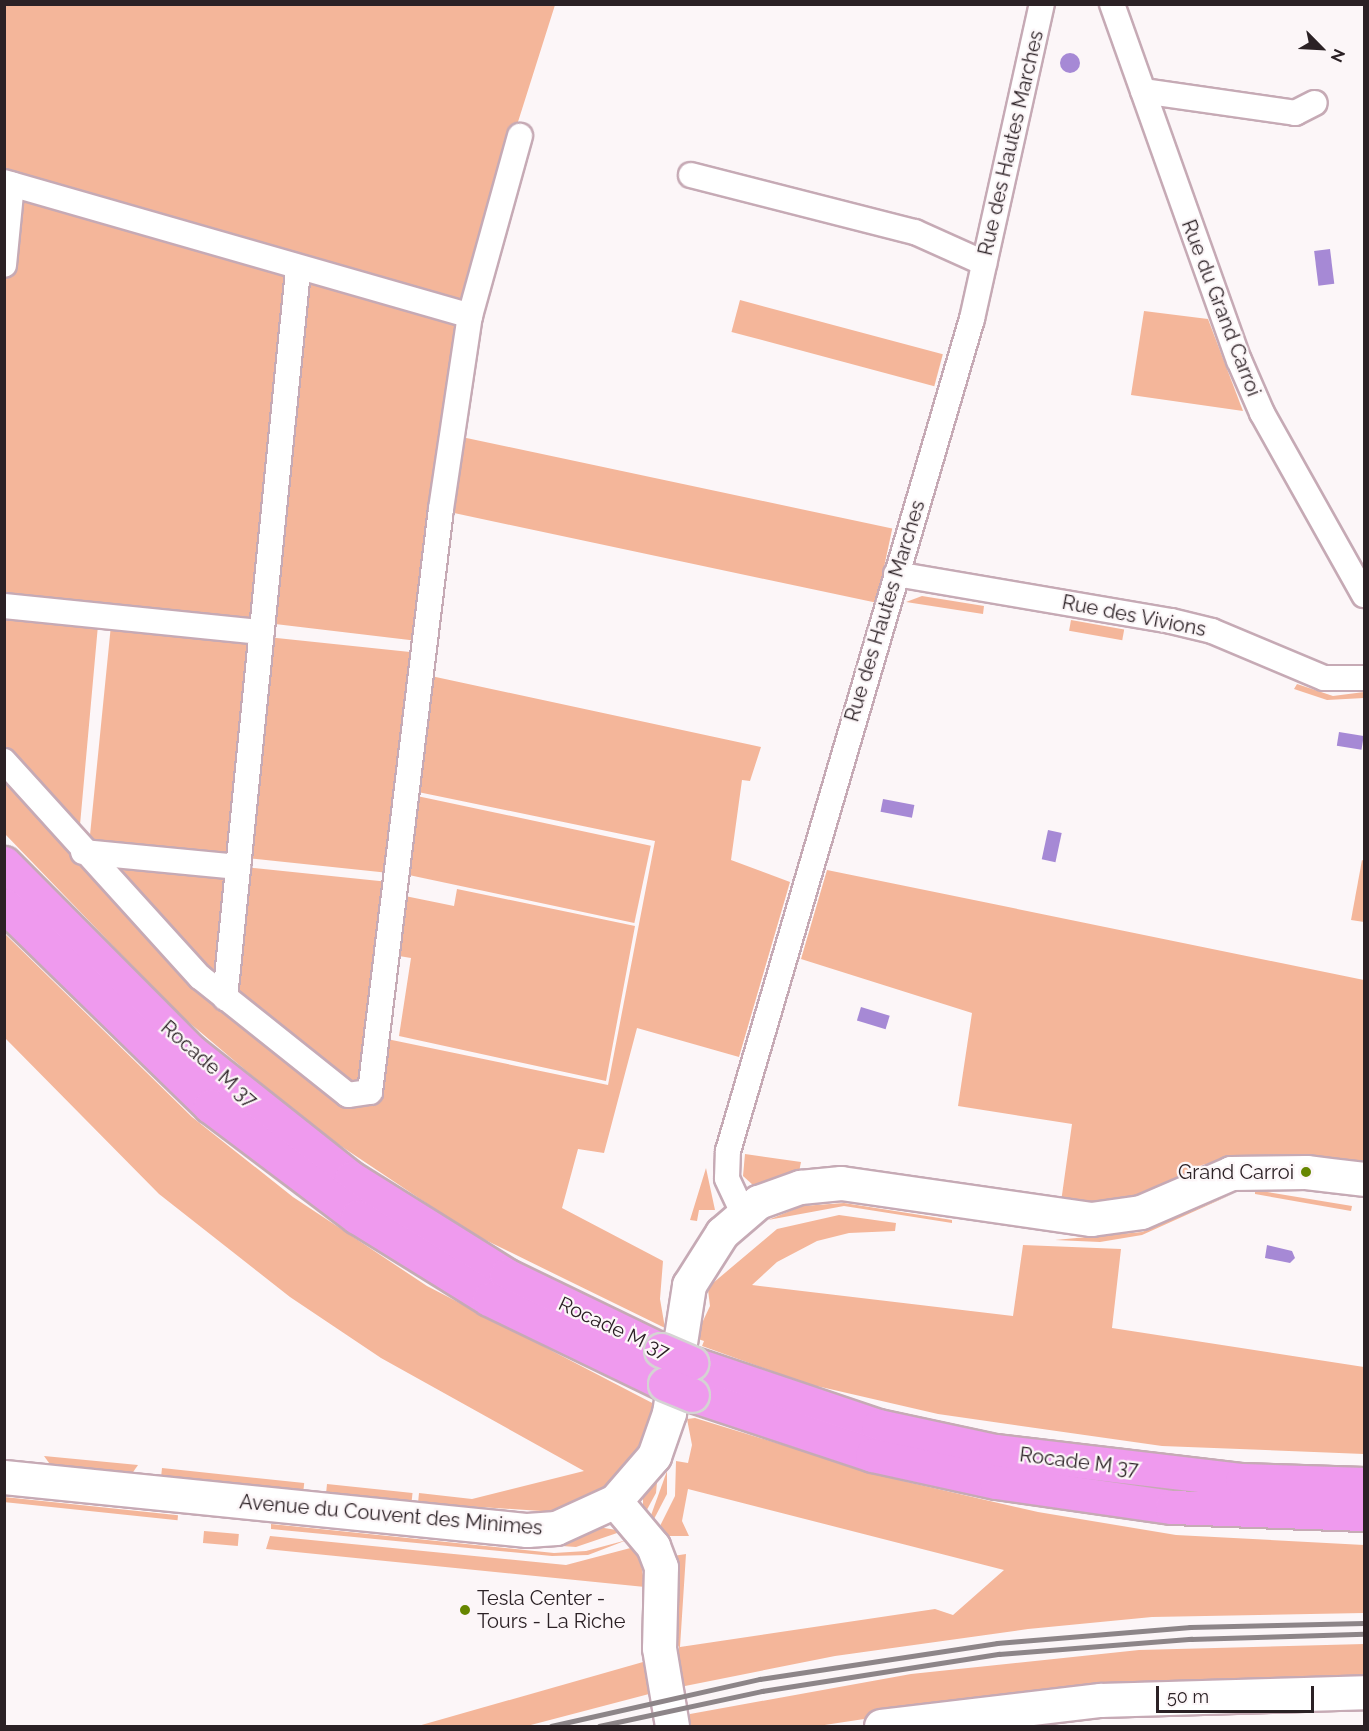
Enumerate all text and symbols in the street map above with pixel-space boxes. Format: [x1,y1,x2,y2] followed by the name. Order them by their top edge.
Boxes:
[1291,18,1351,78] north arrow
[973,28,1049,258] street label: Rue des Hautes Marches
[1327,46,1349,65] text: N
[1176,216,1266,400] street label: Rue du Grand Carroi
[840,497,930,725] street label: Rue des Hautes Marches
[1060,590,1208,642] street label: Rue des Vivions
[156,1016,262,1112] street label: Rocade M 37
[1178,1160,1294,1184] place label: Grand Carroi
[1299,1165,1313,1179] marker: Grand Carroi
[555,1292,673,1364] street label: Rocade M 37
[1018,1443,1140,1481] street label: Rocade M 37
[238,1490,544,1540] street label: Avenue du Couvent des Minimes
[477,1586,625,1633] place label: Tesla Center - Tours - La Riche
[458,1603,472,1617] marker: Tesla Center - Tours - La Riche
[1159,1674,1316,1712] scale bar
[1167,1686,1209,1707] text: 50 m

